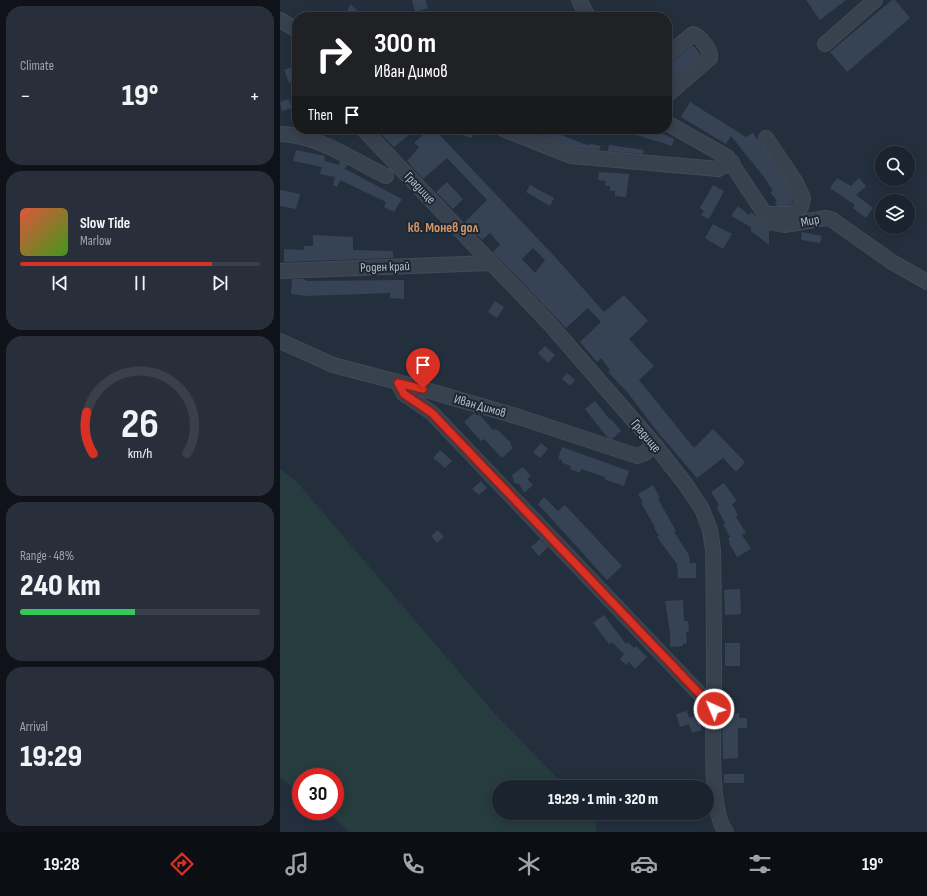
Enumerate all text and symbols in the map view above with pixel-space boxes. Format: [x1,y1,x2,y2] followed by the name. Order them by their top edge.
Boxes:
[374,27,436,60] text: 300 m
[308,28,360,80] icon: right
[20,58,54,74] text: Climate
[374,61,448,82] text: Иван Димов
[122,78,158,114] text: 19°
[20,83,31,110] text: −
[249,83,260,110] text: +
[341,104,363,126] icon: arrive
[308,106,333,125] text: Then
[875,146,915,234] map controls
[875,146,915,186] button: search
[401,169,439,207] street label: Градище
[875,194,915,234] button: layers
[799,211,821,231] street label: Мир
[80,214,130,233] text: Slow Tide
[408,219,479,236] district label: кв. Монев дол
[80,233,112,249] text: Marlow
[360,258,410,276] street label: Роден край
[49,272,71,294] icon: previous
[129,272,151,294] icon: pause
[209,272,231,294] icon: next
[406,348,440,389] pin
[412,354,434,376] icon: arrive
[452,391,508,421] street label: Иван Димов
[121,400,159,449] text: 26
[628,416,664,456] street label: Градище
[128,445,152,462] text: km/h
[20,548,74,564] text: Range · 48%
[20,568,101,604] text: 240 km
[693,688,735,730] position arrow
[20,719,48,735] text: Arrival
[20,739,82,775] text: 19:29
[292,768,344,820] speed limit sign: 30
[548,790,658,809] text: 19:29 · 1 min · 320 m
[168,850,196,878] icon: directions
[283,850,311,878] icon: music
[399,850,427,878] icon: phone
[515,850,543,878] icon: climate
[630,850,658,878] icon: car
[746,850,774,878] icon: filters
[44,854,80,875] text: 19:28
[862,854,883,875] text: 19°

